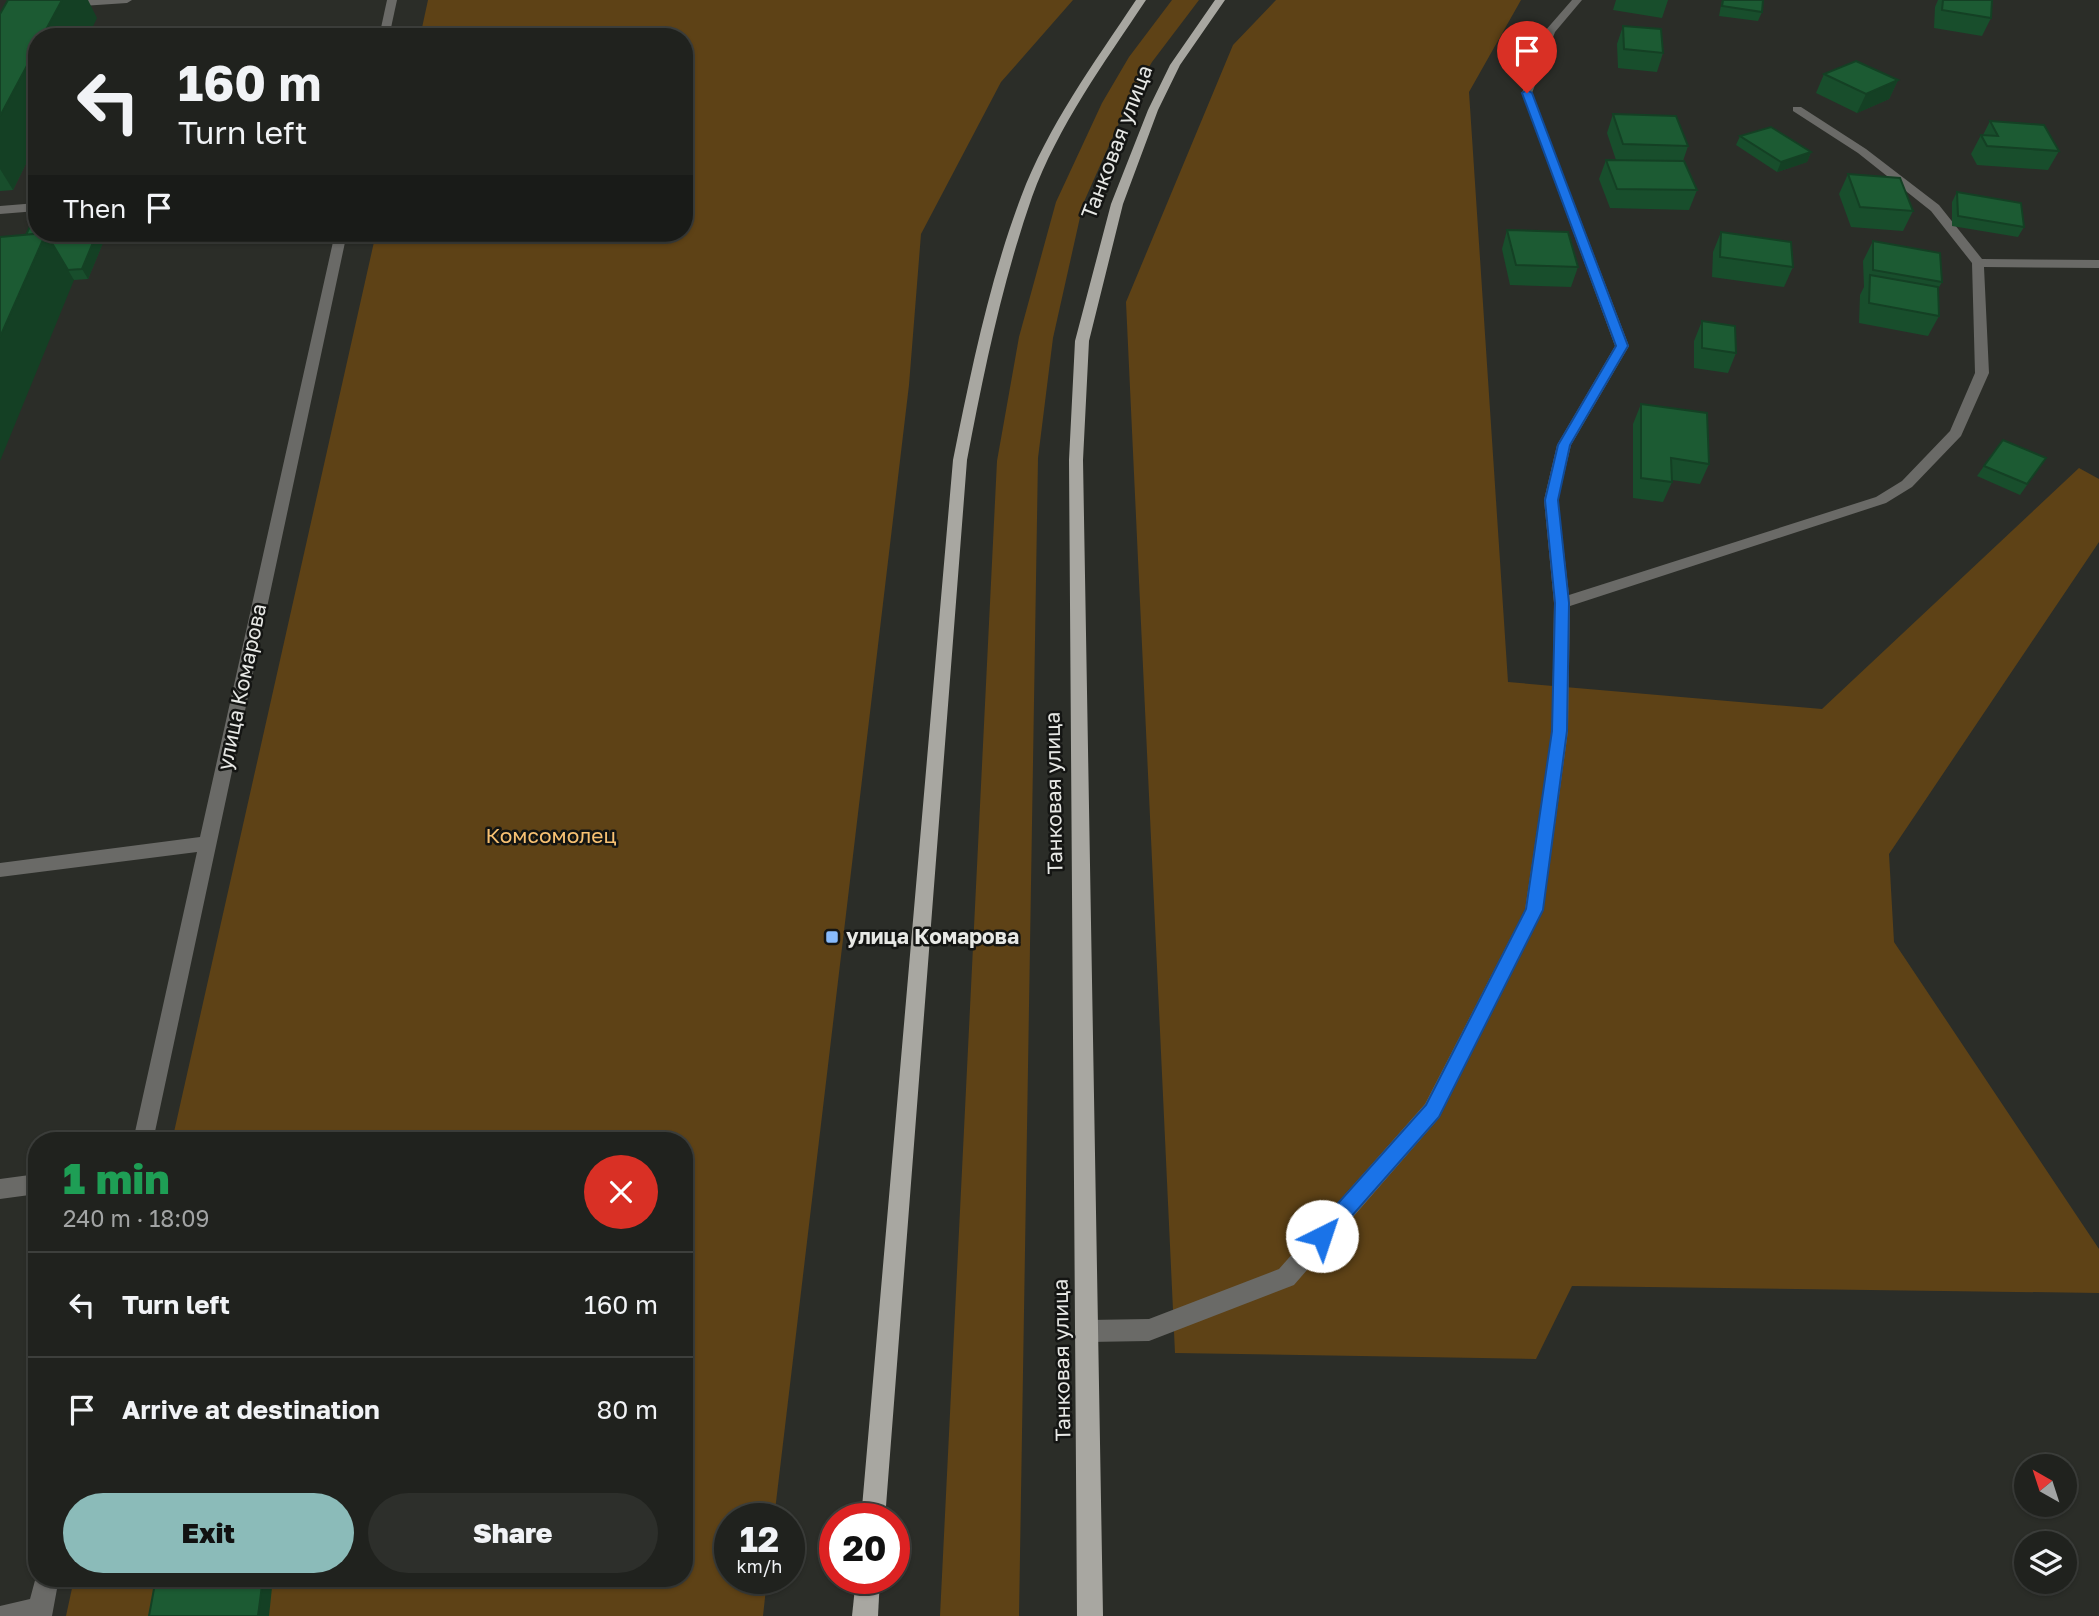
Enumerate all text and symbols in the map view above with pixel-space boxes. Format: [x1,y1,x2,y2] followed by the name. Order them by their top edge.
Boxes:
[1497,21,1557,93] pin
[1508,32,1546,70] icon: arrive
[178,53,321,112] text: 160 m
[63,56,154,147] icon: left
[1075,61,1157,222] street label: Танковая улица
[178,113,307,151] text: Turn left
[140,189,178,227] icon: arrive
[63,193,126,224] text: Then
[211,601,271,773] street label: улица Комарова
[1039,712,1067,875] street label: Танковая улица
[485,822,617,848] park label: Комсомолец
[846,923,1019,949] place label: улица Комарова
[824,929,840,945] marker: улица Комарова
[63,1153,170,1203] text: 1 min
[584,1155,658,1229] button: close
[1285,1199,1359,1273] position arrow
[63,1204,209,1232] text: 240 m · 18:09
[1047,1279,1075,1442] street label: Танковая улица
[63,1286,101,1324] icon: left
[122,1289,230,1320] text: Turn left
[584,1289,658,1320] text: 160 m
[63,1391,101,1429] icon: arrive
[122,1394,380,1425] text: Arrive at destination
[597,1394,658,1425] text: 80 m
[2014,1454,2077,1517] north arrow
[2014,1454,2077,1594] map controls
[63,1493,354,1573] button: Exit
[368,1493,658,1573] button: Share
[819,1503,910,1594] speed limit sign: 20
[740,1518,779,1560] text: 12
[2014,1531,2077,1594] button: layers
[737,1555,782,1577] text: km/h

